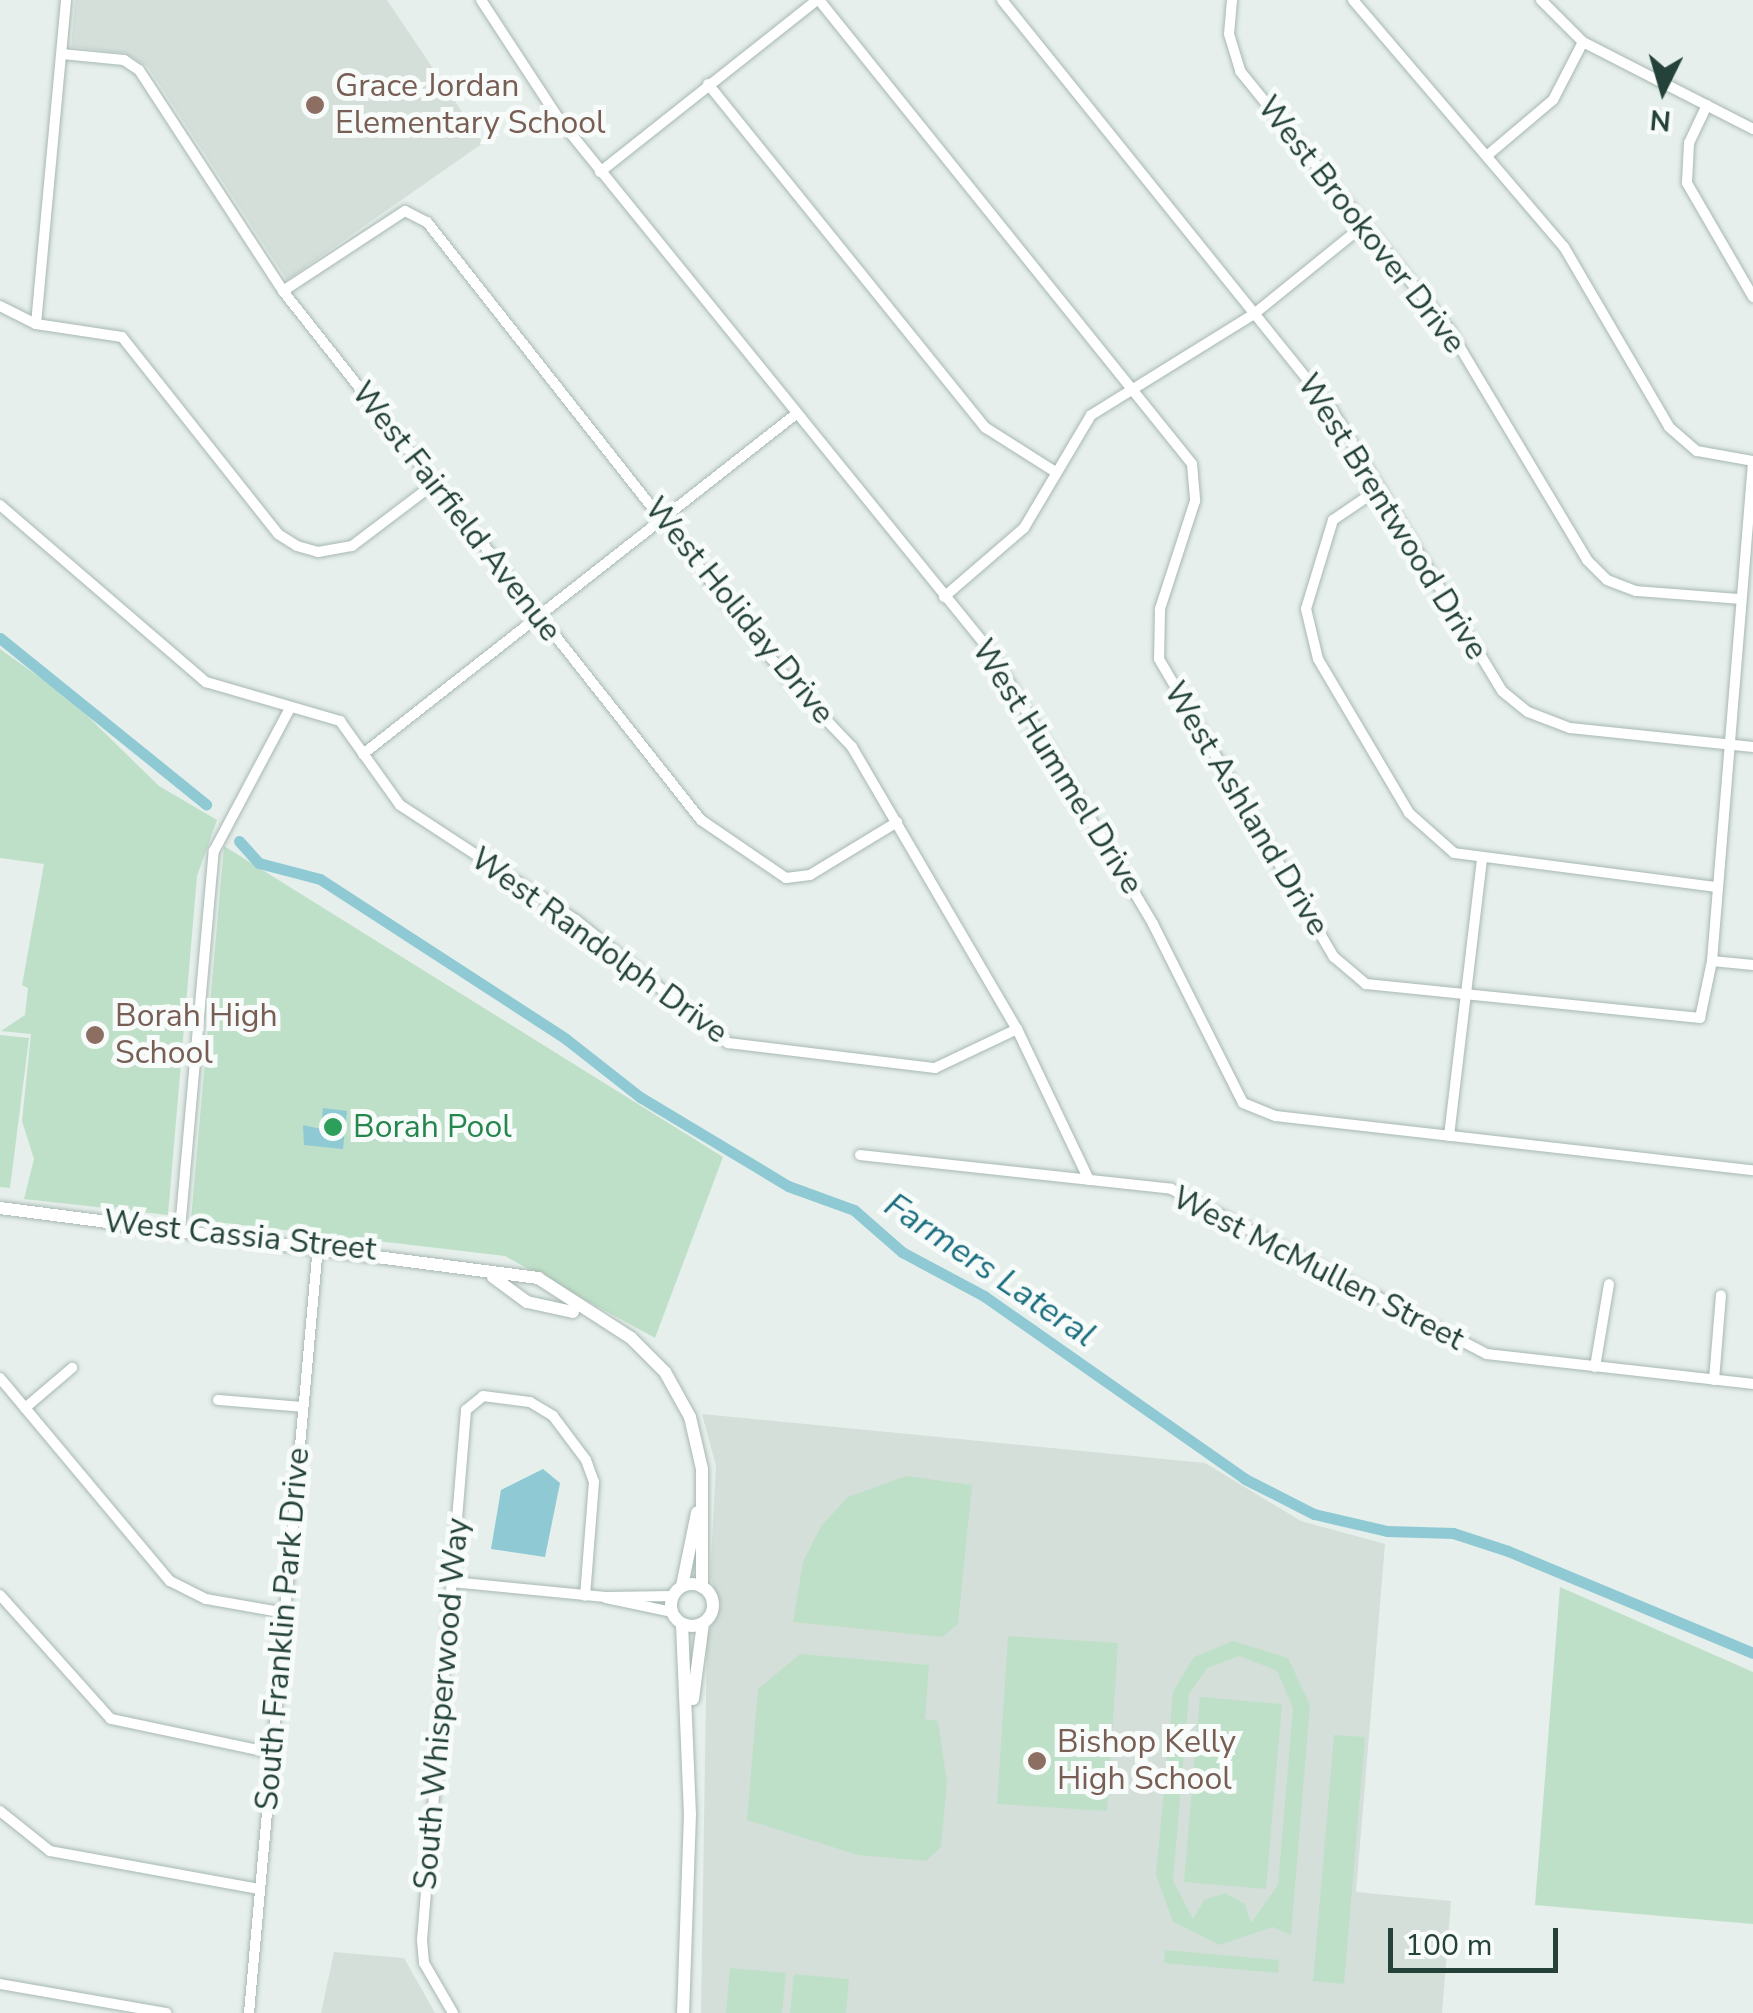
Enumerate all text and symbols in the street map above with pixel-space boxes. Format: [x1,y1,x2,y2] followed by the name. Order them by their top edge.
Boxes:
[1613,40,1713,140] north arrow
[335,68,606,143] place label: Grace Jordan Elementary School
[1249,89,1473,361] street label: West Brookover Drive
[304,94,326,116] marker: Grace Jordan Elementary School
[1648,100,1672,140] text: N
[1288,367,1496,667] street label: West Brentwood Drive
[343,375,569,649] street label: West Fairfield Avenue
[636,490,842,732] street label: West Holiday Drive
[963,633,1151,901] street label: West Hummel Drive
[1155,675,1337,943] street label: West Ashland Drive
[463,840,735,1052] street label: West Randolph Drive
[115,998,278,1073] place label: Borah High School
[84,1024,106,1046] marker: Borah High School
[353,1108,512,1146] place label: Borah Pool
[322,1116,344,1138] marker: Borah Pool
[1166,1179,1470,1359] street label: West McMullen Street
[876,1184,1104,1356] water label: Farmers Lateral
[102,1203,378,1269] street label: West Cassia Street
[248,1446,318,1812] street label: South Franklin Park Drive
[407,1516,477,1892] street label: South Whisperwood Way
[1057,1724,1236,1799] place label: Bishop Kelly High School
[1026,1750,1048,1772] marker: Bishop Kelly High School
[1393,1908,1563,1970] scale bar
[1405,1925,1492,1966] text: 100 m

